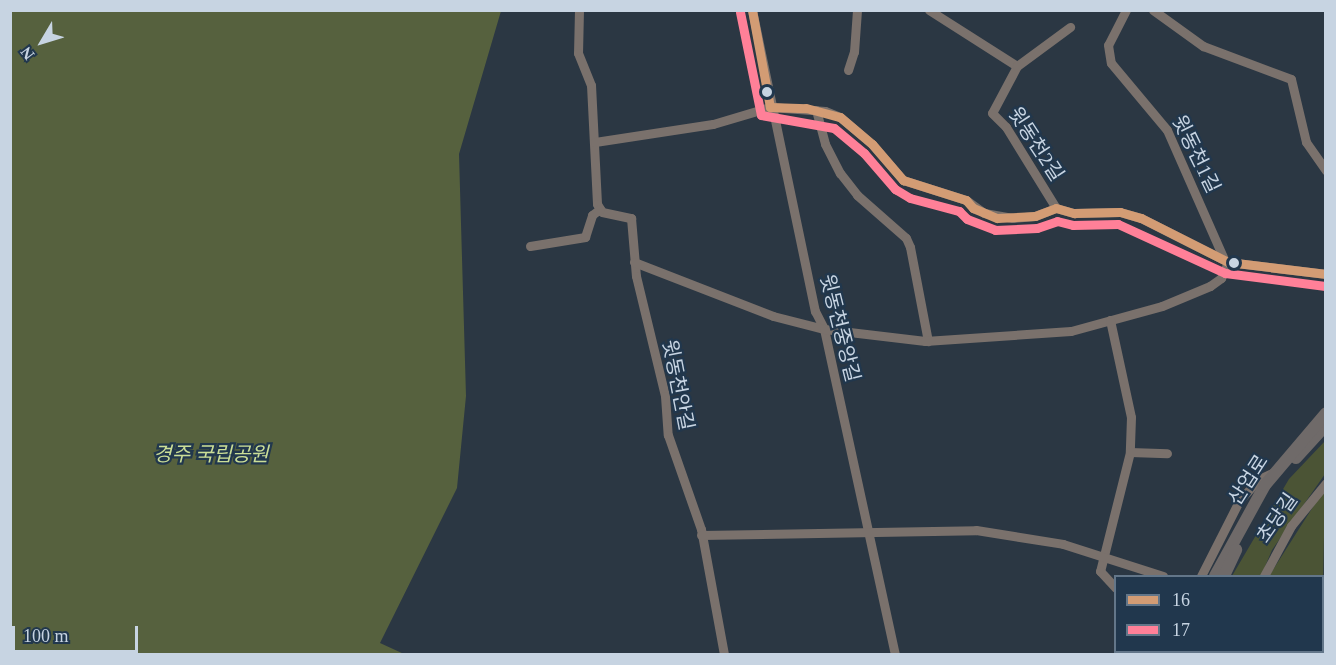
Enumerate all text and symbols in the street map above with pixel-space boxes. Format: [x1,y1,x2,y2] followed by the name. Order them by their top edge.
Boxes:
[12,12,72,72] north arrow
[17,44,38,63] text: N
[761,86,773,98] unlabelled marker
[1003,102,1069,186] street label: 윗동천2길
[1167,111,1225,197] street label: 윗동천1길
[1228,257,1240,269] unlabelled marker
[815,272,865,384] street label: 윗동천중앙길
[657,338,699,432] street label: 윗동천안길
[153,442,269,466] park label: 경주 국립공원
[1223,450,1273,510] street label: 산업로
[1251,489,1303,547] street label: 초당길
[1114,575,1324,653] legend
[1172,590,1190,610] text: 16
[15,614,141,652] scale bar
[1172,620,1190,640] text: 17
[23,626,69,646] text: 100 m

